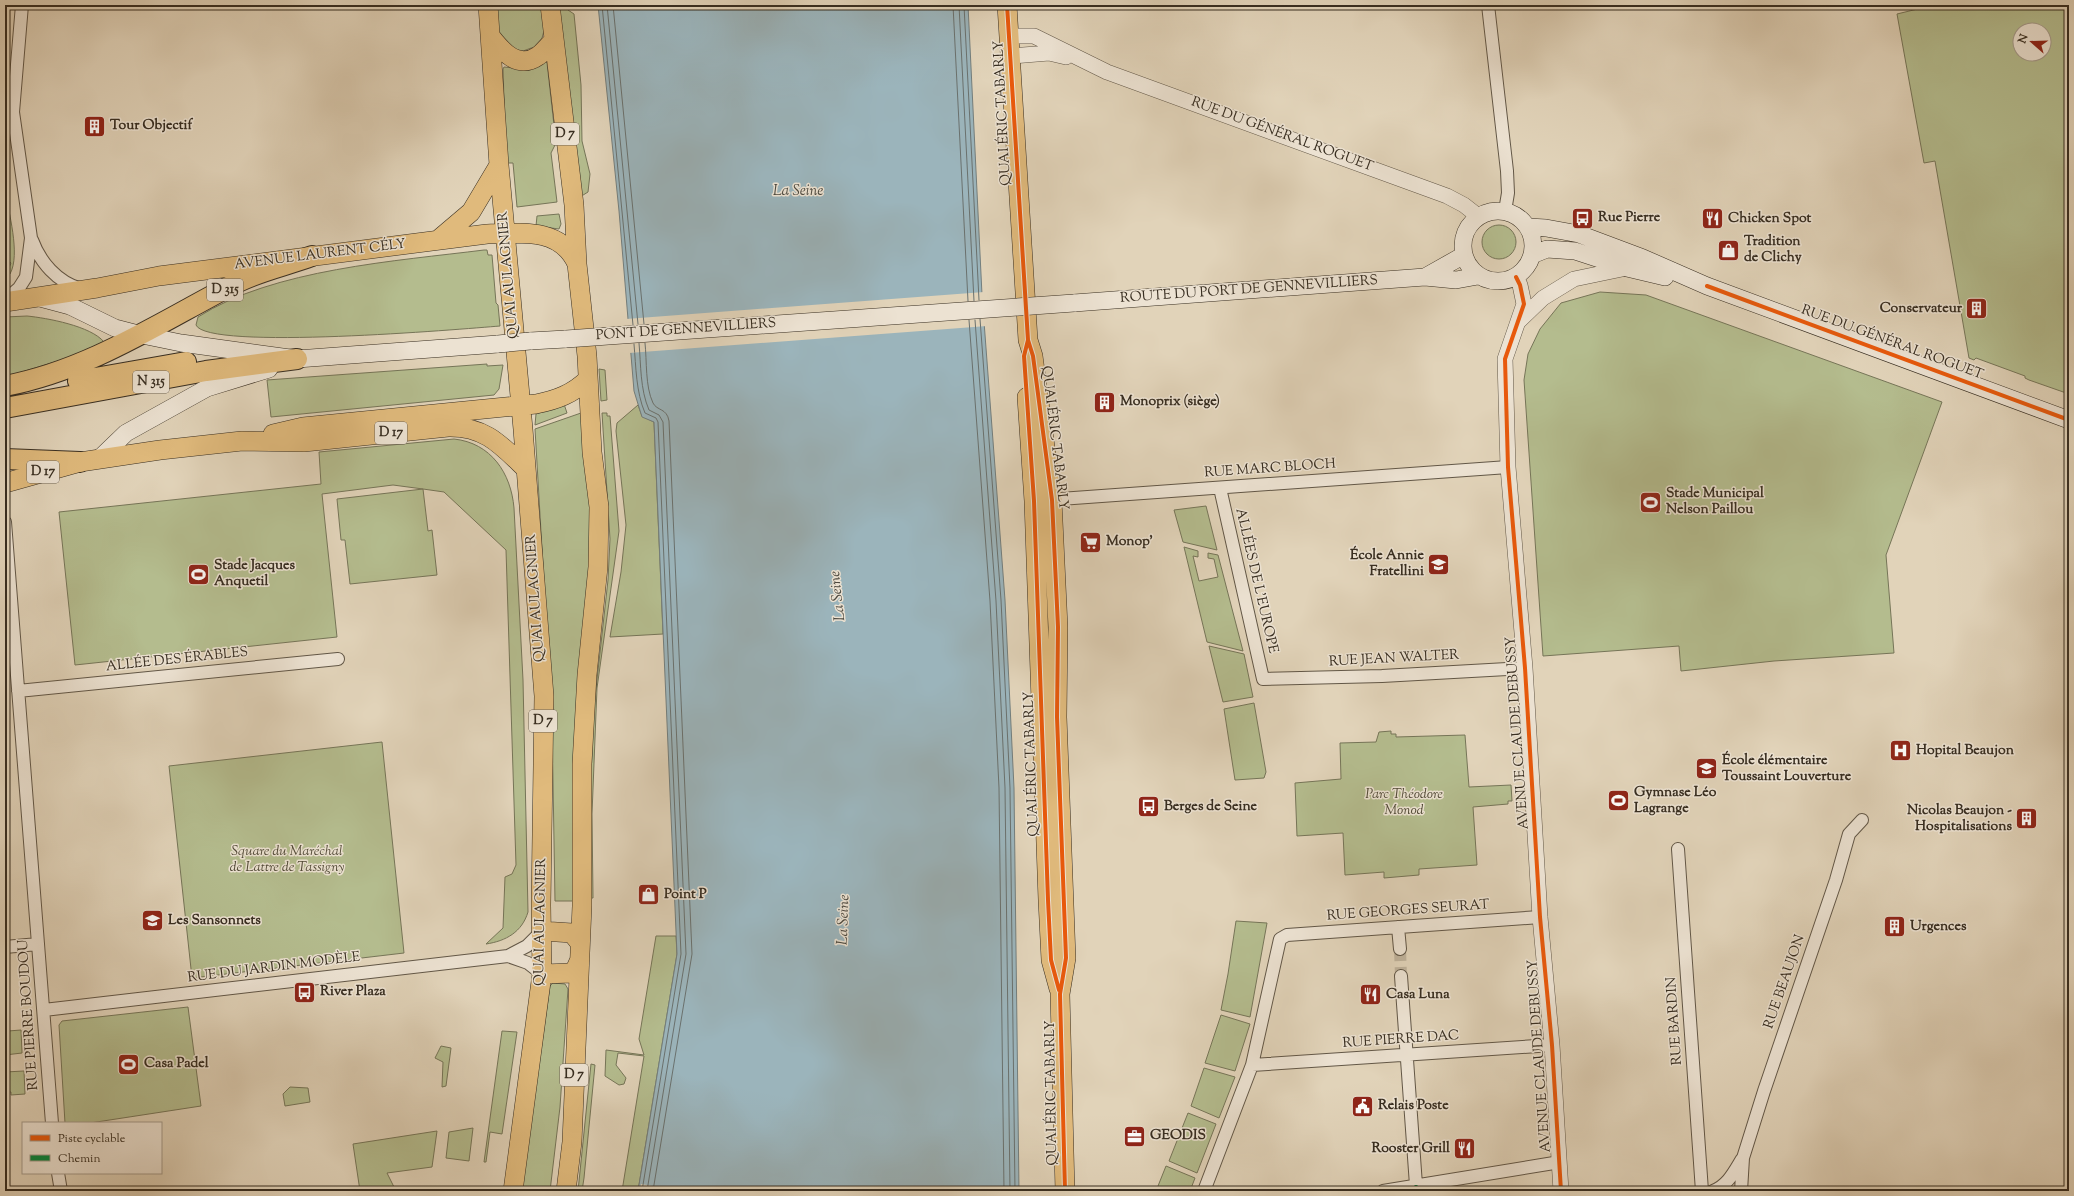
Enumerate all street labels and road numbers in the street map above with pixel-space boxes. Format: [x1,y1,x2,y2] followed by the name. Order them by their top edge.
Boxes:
[989,40,1017,186] street label: QUAI ÉRIC TABARLY
[1188,93,1376,177] street label: RUE DU GÉNÉRAL ROGUET
[551,123,579,145] road number: D 7
[493,210,525,340] street label: QUAI AULAGNIER
[233,235,407,275] street label: AVENUE LAURENT CÉLY
[1119,271,1379,309] street label: ROUTE DU PORT DE GENNEVILLIERS
[207,279,243,301] road number: D 315
[1798,301,1986,385] street label: RUE DU GÉNÉRAL ROGUET
[595,314,777,346] street label: PONT DE GENNEVILLIERS
[1035,365,1073,511] street label: QUAI ÉRIC TABARLY
[133,371,169,393] road number: N 315
[375,422,407,444] road number: D 17
[1204,454,1336,484] street label: RUE MARC BLOCH
[27,461,59,483] road number: D 17
[1230,506,1283,656] street label: ALLÉES DE L'EUROPE
[522,533,550,663] street label: QUAI AULAGNIER
[1501,636,1535,830] street label: AVENUE CLAUDE DEBUSSY
[105,643,249,677] street label: ALLÉE DES ÉRABLES
[1328,646,1460,672] street label: RUE JEAN WALTER
[1019,691,1045,837] street label: QUAI ÉRIC TABARLY
[529,710,557,732] road number: D 7
[530,858,552,986] street label: QUAI AULAGNIER
[1326,895,1490,927] street label: RUE GEORGES SEURAT
[1760,932,1810,1032] street label: RUE BEAUJON
[14,938,44,1091] street label: RUE PIERRE BOUDOU
[186,947,362,989] street label: RUE DU JARDIN MODÈLE
[1523,959,1557,1153] street label: AVENUE CLAUDE DEBUSSY
[1662,976,1688,1066] street label: RUE BARDIN
[1041,1020,1063,1166] street label: QUAI ÉRIC TABARLY
[1342,1026,1460,1054] street label: RUE PIERRE DAC
[560,1064,588,1086] road number: D 7

